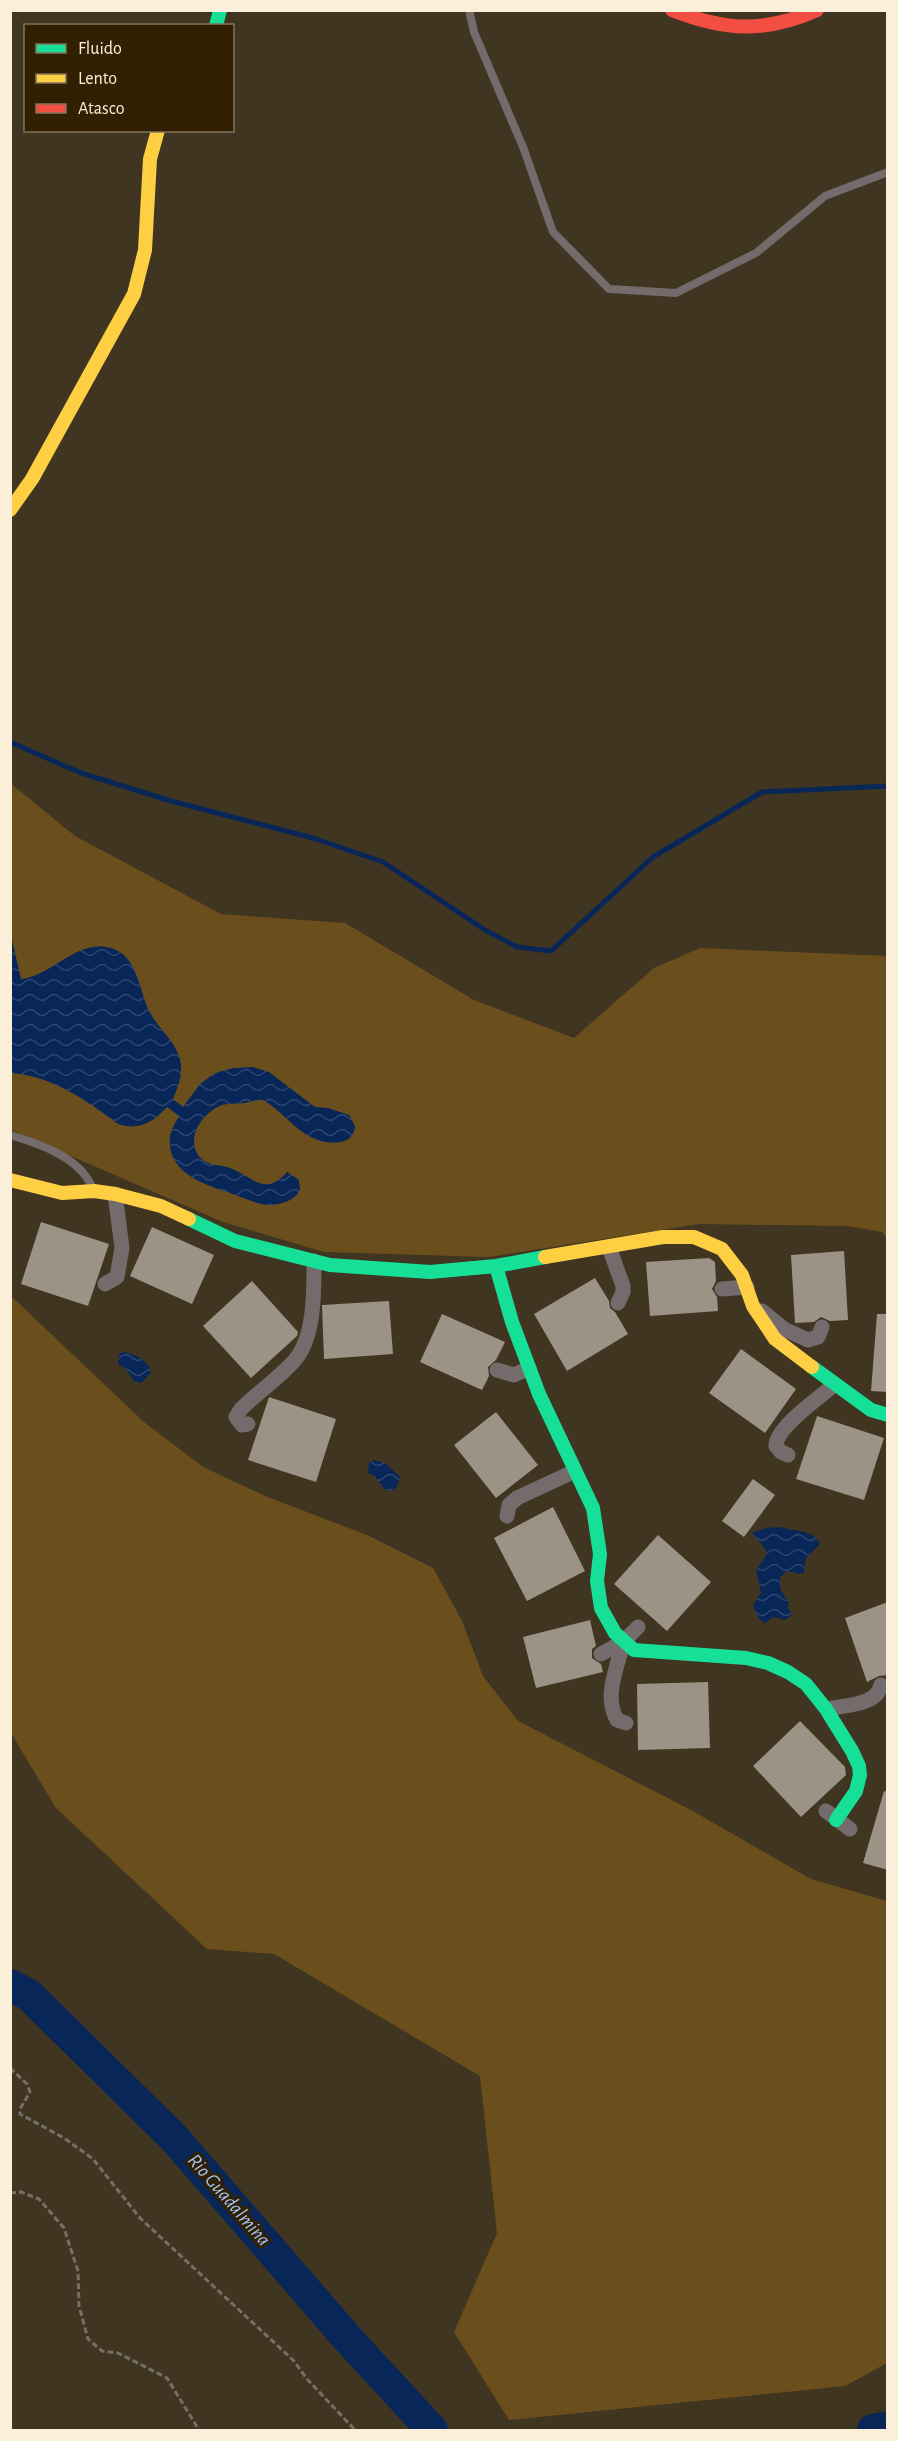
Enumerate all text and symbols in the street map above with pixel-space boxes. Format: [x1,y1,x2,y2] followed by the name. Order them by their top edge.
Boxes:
[24,24,234,132] legend
[78,40,122,58] text: Fluido
[78,70,117,88] text: Lento
[78,100,125,118] text: Atasco
[184,2150,274,2250] water label: Rio Guadalmina

